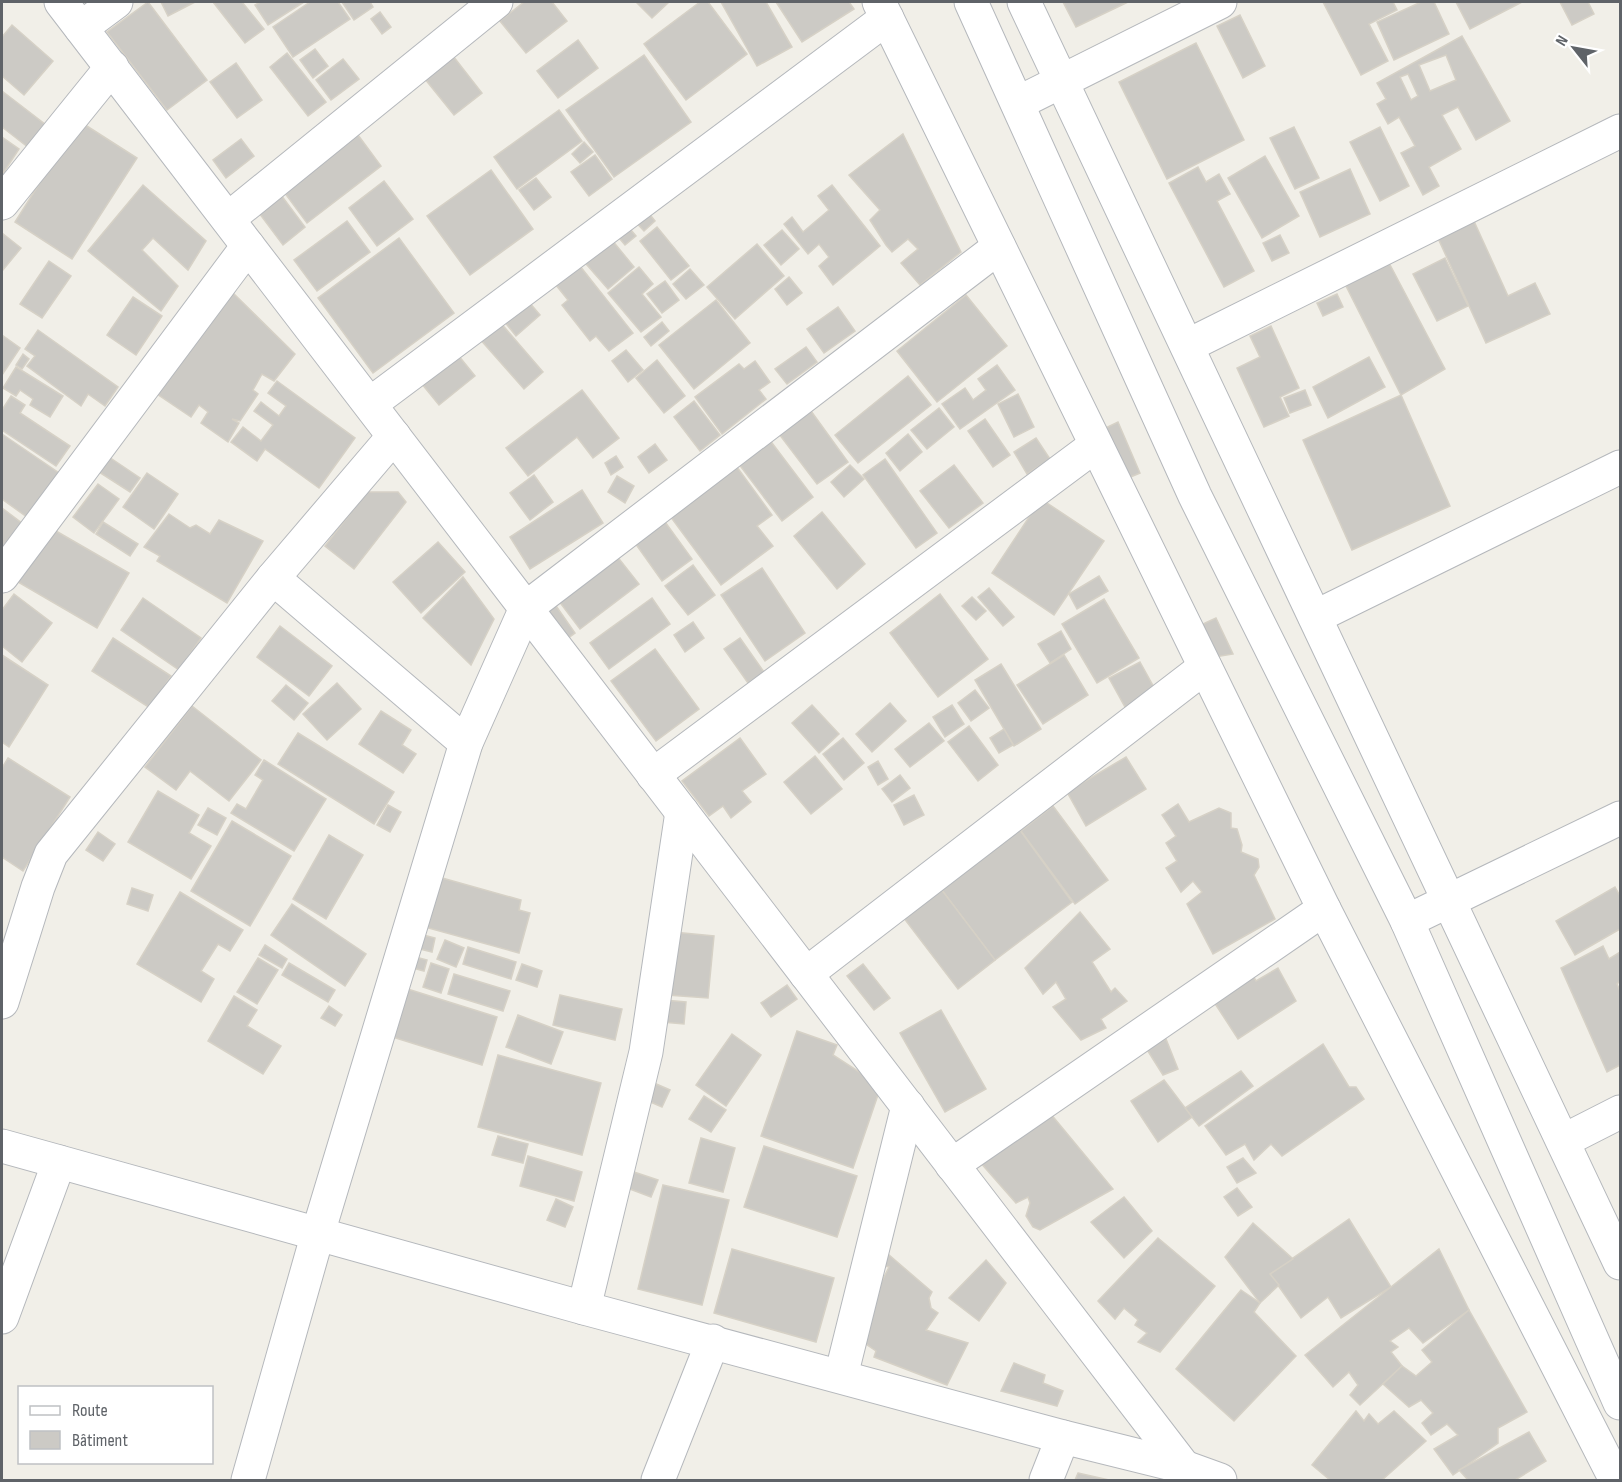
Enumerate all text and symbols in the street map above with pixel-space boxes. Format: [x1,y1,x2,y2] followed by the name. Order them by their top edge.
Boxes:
[1544,18,1604,78] north arrow
[1552,32,1573,50] text: N
[18,1386,213,1464] legend
[72,1400,108,1421] text: Route
[72,1430,128,1451] text: Bâtiment

